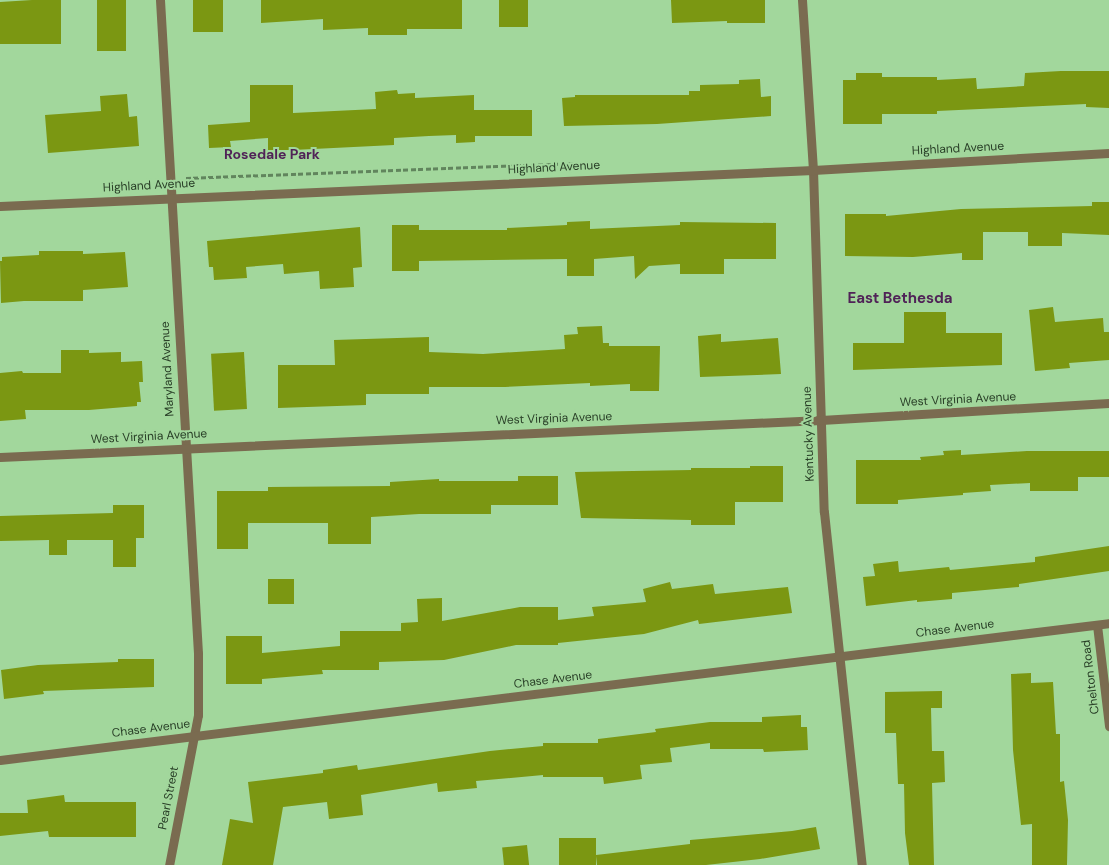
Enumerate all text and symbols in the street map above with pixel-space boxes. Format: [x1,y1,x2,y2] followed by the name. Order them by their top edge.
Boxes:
[912,139,1004,159] street label: Highland Avenue
[224,146,320,162] district label: Rosedale Park
[508,158,600,178] street label: Highland Avenue
[103,176,195,196] street label: Highland Avenue
[847,290,953,308] district label: East Bethesda
[158,321,178,417] street label: Maryland Avenue
[800,386,818,482] street label: Kentucky Avenue
[899,390,1017,410] street label: West Virginia Avenue
[496,410,612,428] street label: West Virginia Avenue
[90,427,208,447] street label: West Virginia Avenue
[915,617,995,641] street label: Chase Avenue
[1079,639,1103,715] street label: Chelton Road
[513,668,593,692] street label: Chase Avenue
[111,717,191,741] street label: Chase Avenue
[156,765,182,831] street label: Pearl Street

